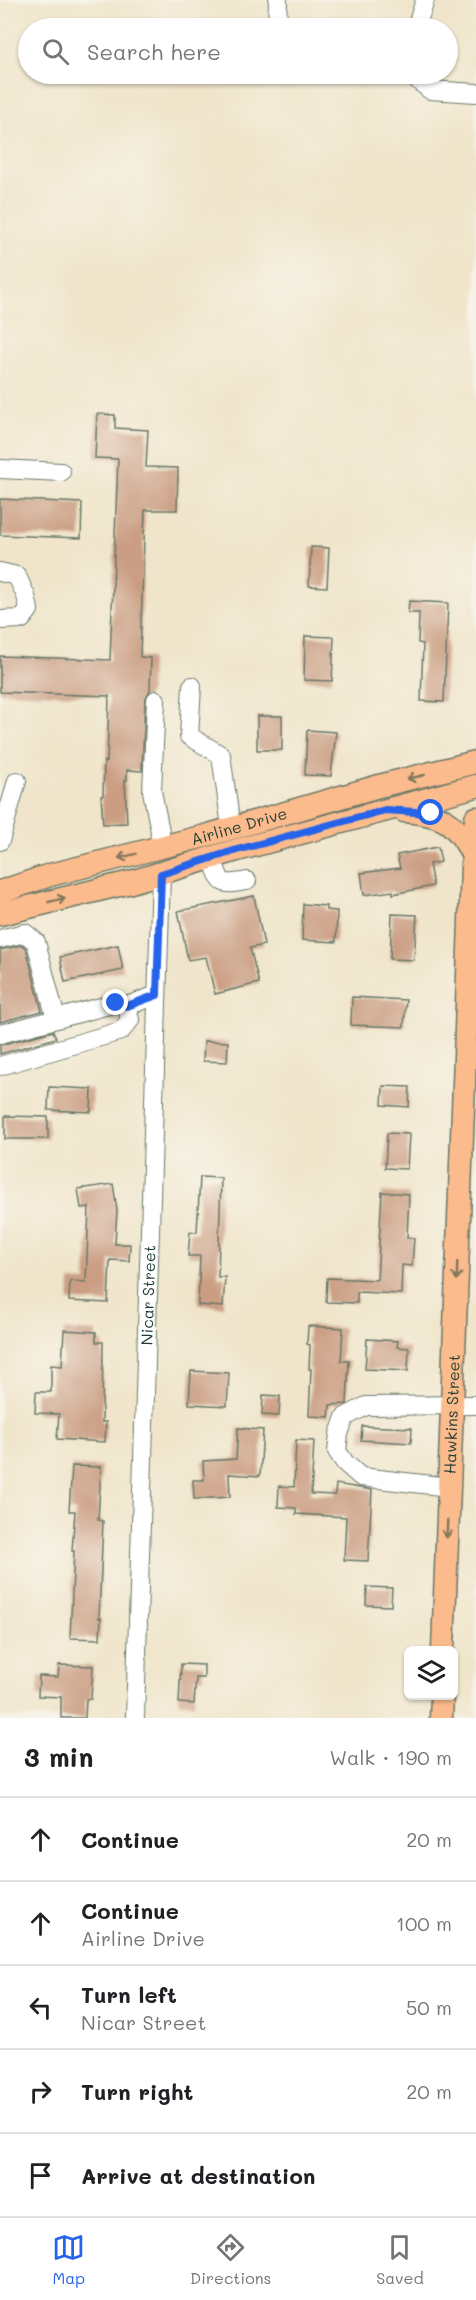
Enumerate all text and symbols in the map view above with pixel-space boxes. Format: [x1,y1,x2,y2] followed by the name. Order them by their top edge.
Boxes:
[18,18,458,84] search box
[39,35,72,68] icon: search
[87,37,221,66] text: Search here
[407,771,426,783] one-way arrow
[417,799,443,825] route start
[189,802,289,849] street label: Airline Drive
[117,850,136,862] one-way arrow
[47,893,66,905] one-way arrow
[102,989,128,1015] route end
[135,1245,160,1346] street label: Nicar Street
[451,1261,462,1281] one-way arrow
[439,1354,464,1474] street label: Hawkins Street
[442,1518,453,1538] one-way arrow
[404,1646,458,1700] map controls
[404,1646,458,1700] button: layers
[24,1740,93,1774] text: 3 min
[329,1744,452,1770] text: Walk · 190 m
[24,1823,57,1856] icon: ahead
[81,1825,179,1854] text: Continue
[406,1826,452,1852] text: 20 m
[81,1896,179,1925] text: Continue
[24,1907,57,1940] icon: ahead
[396,1910,452,1936] text: 100 m
[81,1925,205,1951] text: Airline Drive
[81,1980,177,2009] text: Turn left
[24,1991,57,2024] icon: left
[406,1994,452,2020] text: 50 m
[81,2009,206,2035] text: Nicar Street
[24,2075,57,2108] icon: right
[81,2077,193,2106] text: Turn right
[406,2078,452,2104] text: 20 m
[24,2159,57,2192] icon: arrive
[81,2161,316,2190] text: Arrive at destination
[52,2231,85,2288] tab: Map
[190,2231,271,2288] tab: Directions
[376,2231,424,2288] tab: Saved

